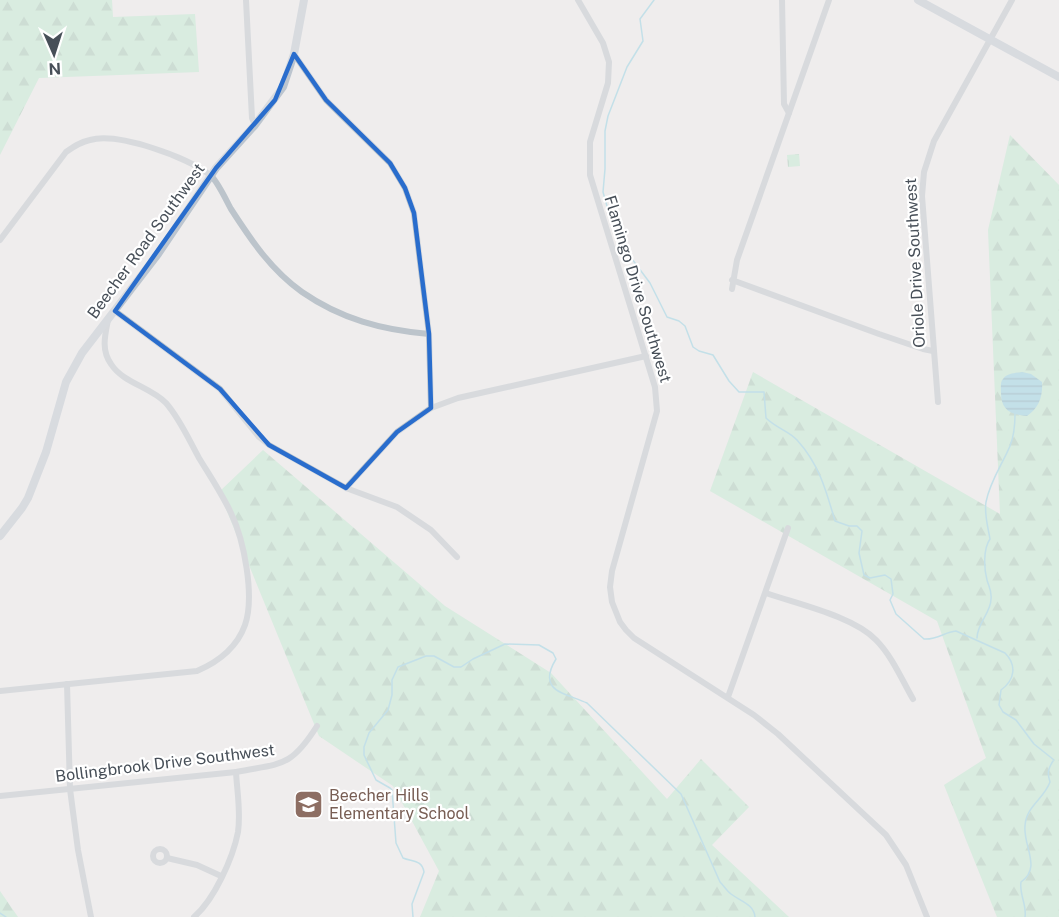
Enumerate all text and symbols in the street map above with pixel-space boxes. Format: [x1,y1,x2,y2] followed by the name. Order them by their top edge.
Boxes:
[24,24,84,84] north arrow
[48,59,62,78] text: N
[83,160,209,322] street label: Beecher Road Southwest
[901,178,929,348] street label: Oriole Drive Southwest
[600,193,676,385] street label: Flamingo Drive Southwest
[54,740,276,786] street label: Bollingbrook Drive Southwest
[329,786,470,823] place label: Beecher Hills Elementary School
[292,788,324,820] school or university icon: Beecher Hills Elementary School

